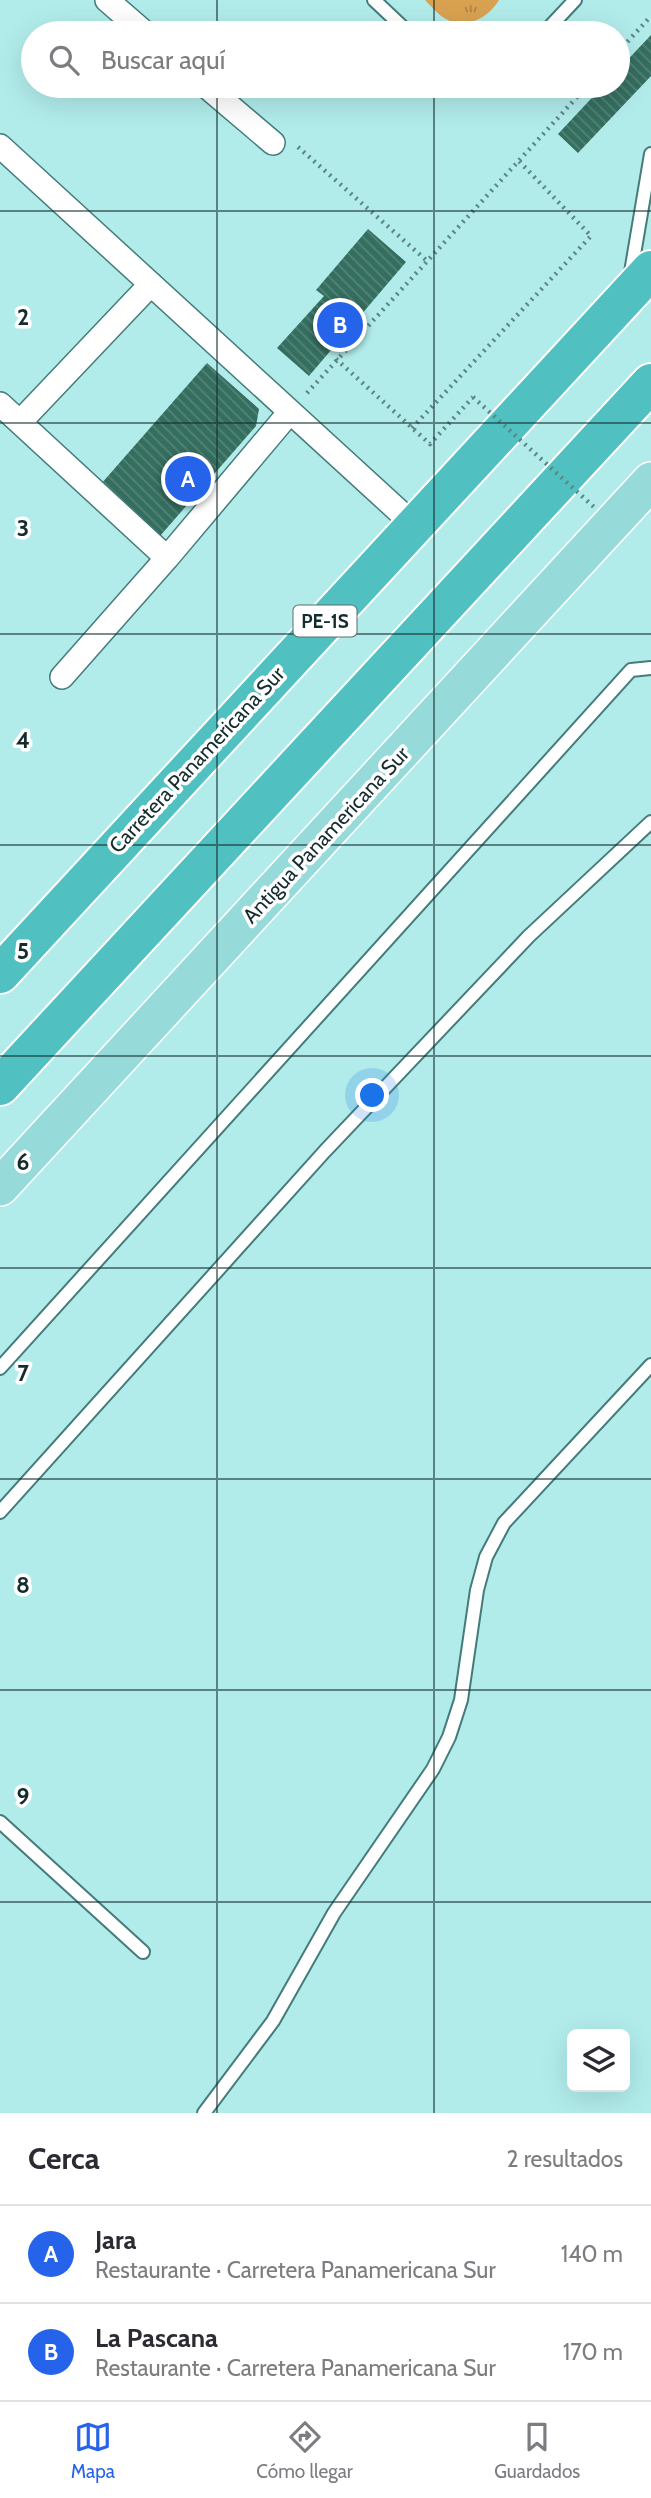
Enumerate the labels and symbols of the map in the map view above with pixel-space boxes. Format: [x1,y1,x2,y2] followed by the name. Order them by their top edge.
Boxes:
[317,299,363,351] pin: B
[17,303,29,331] text: 2
[165,453,211,505] pin: A
[17,514,29,542] text: 3
[294,606,356,636] road number: PE-1S
[104,661,290,858] street label: Carretera Panamericana Sur
[16,726,30,754] text: 4
[237,741,414,928] street label: Antigua Panamericana Sur
[17,937,29,965] text: 5
[355,1078,389,1112] your location
[17,1148,29,1176] text: 6
[17,1359,29,1387] text: 7
[16,1571,30,1599] text: 8
[17,1782,29,1810] text: 9

